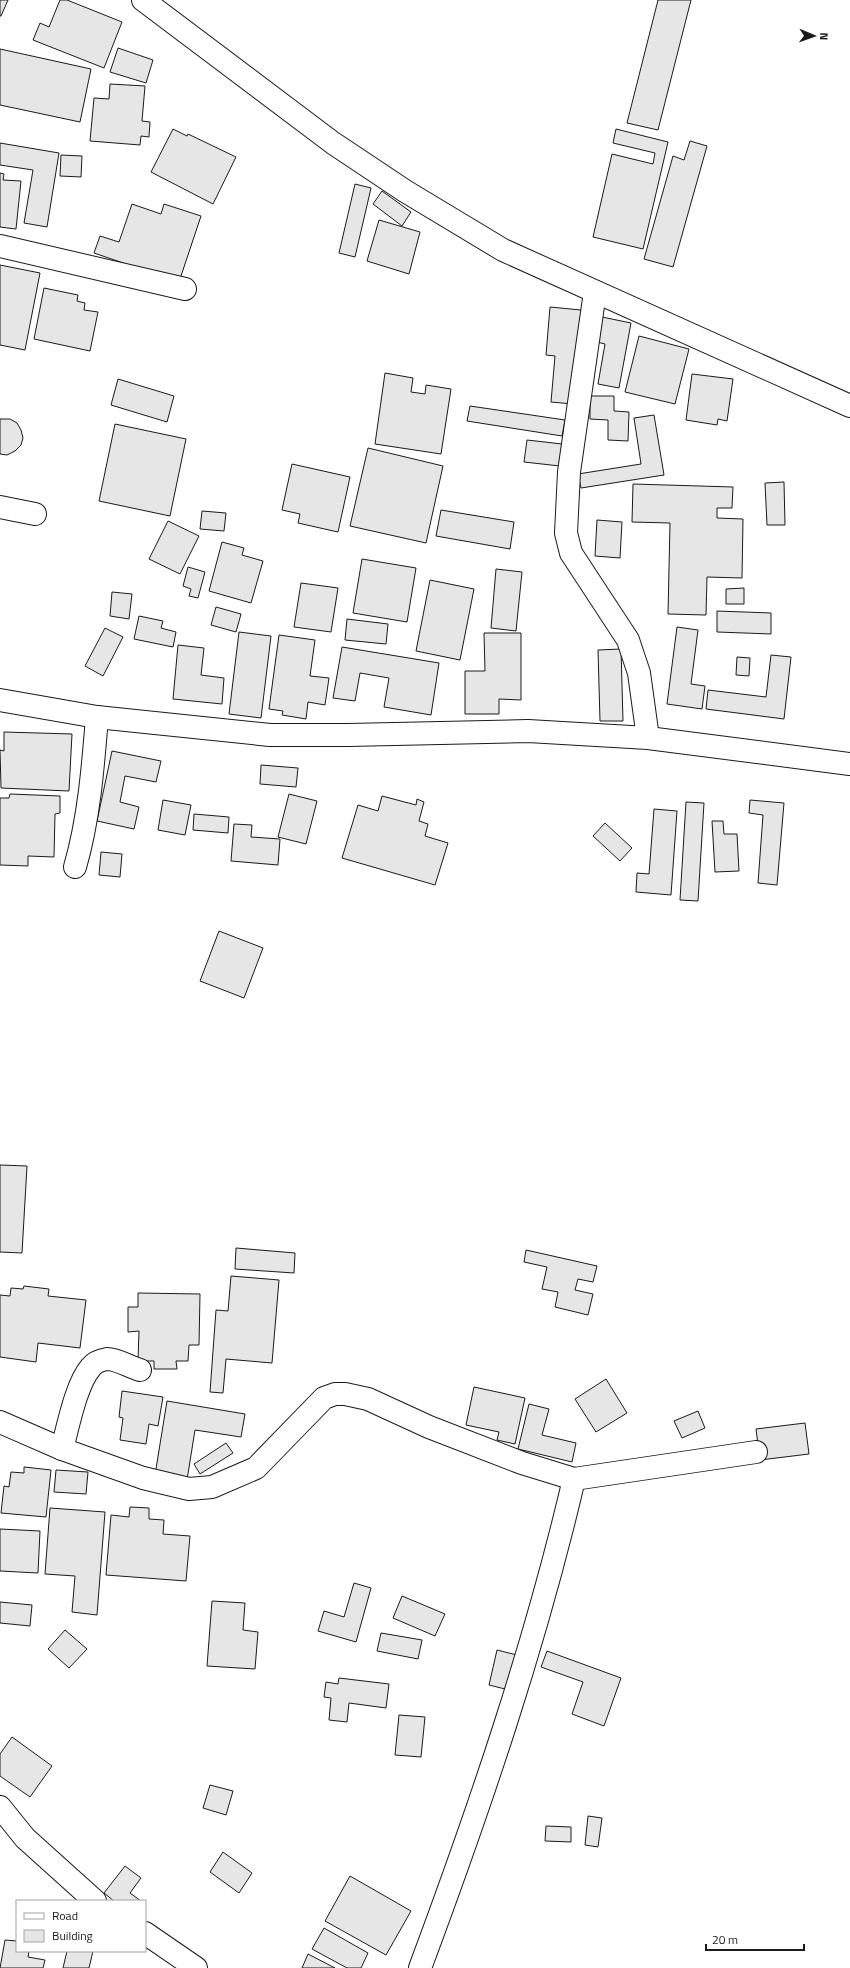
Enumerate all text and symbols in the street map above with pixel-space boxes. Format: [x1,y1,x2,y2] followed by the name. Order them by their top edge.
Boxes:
[794,16,834,56] north arrow
[816,32,832,40] text: N
[16,1900,146,1952] legend
[52,1906,78,1925] text: Road
[52,1926,93,1945] text: Building
[706,1926,804,1952] scale bar
[712,1930,738,1949] text: 20 m

